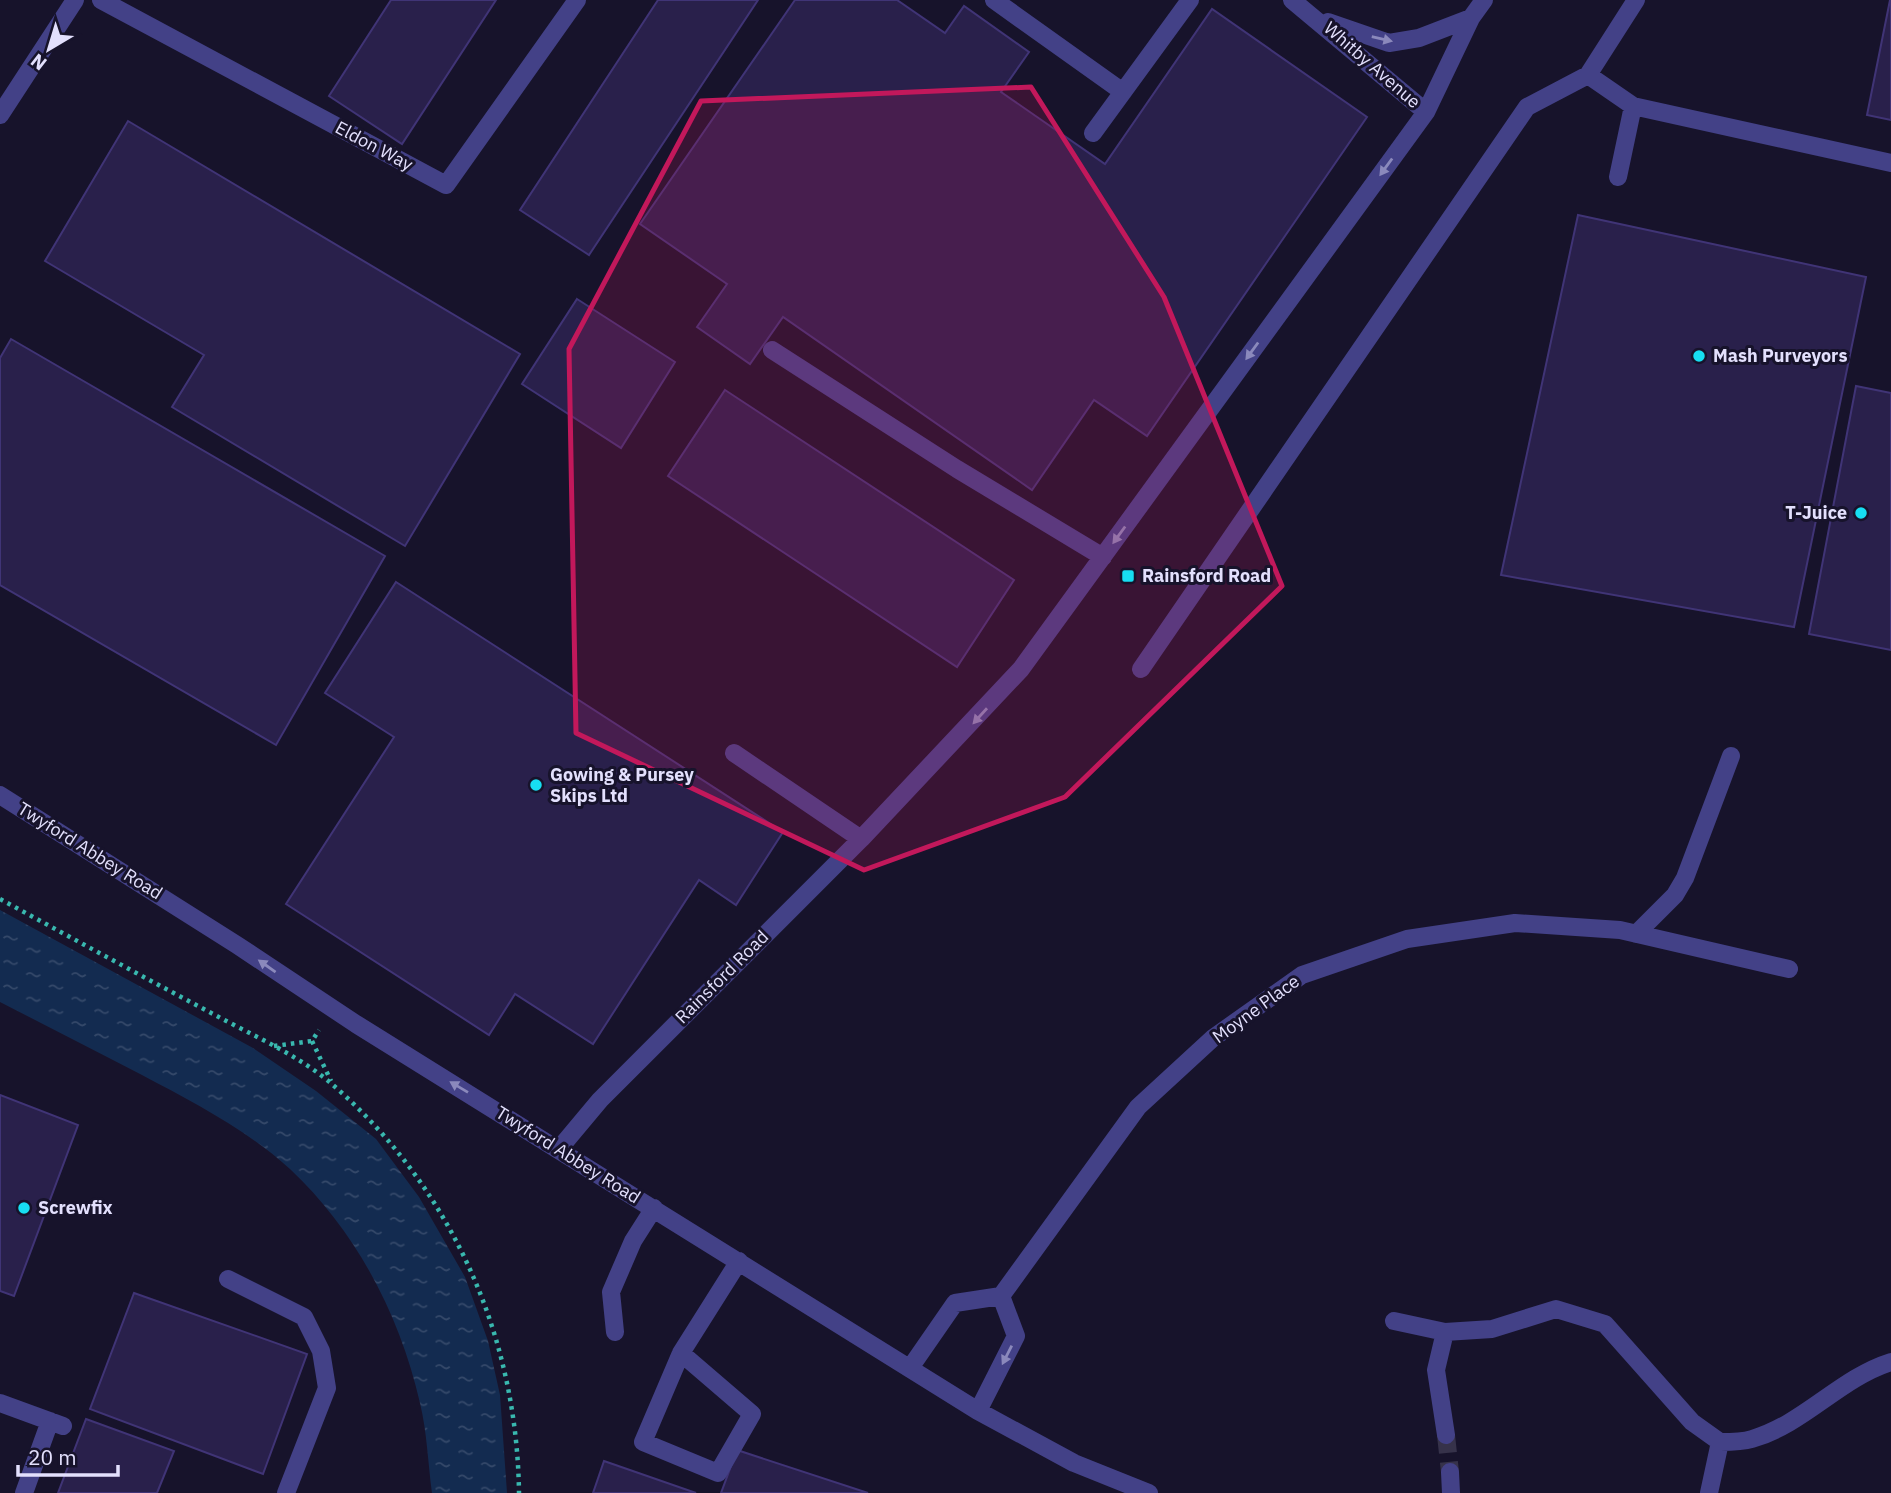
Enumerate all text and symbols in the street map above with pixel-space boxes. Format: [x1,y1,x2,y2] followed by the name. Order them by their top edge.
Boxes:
[14,14,84,84] north arrow
[1319,16,1426,113] street label: Whitby Avenue
[1372,34,1394,45] one-way arrow
[26,49,51,76] text: N
[331,116,417,176] street label: Eldon Way
[1379,158,1393,176] one-way arrow
[1246,342,1260,360] one-way arrow
[1713,344,1847,367] place label: Mash Purveyors
[1691,348,1707,364] marker: Mash Purveyors
[1785,501,1847,524] place label: T-Juice
[1853,505,1869,521] marker: T-Juice
[1111,526,1126,544] one-way arrow
[1142,564,1271,587] place label: Rainsford Road
[1120,568,1136,584] marker: Rainsford Road
[973,707,988,724] one-way arrow
[550,763,694,807] place label: Gowing & Pursey Skips Ltd
[528,777,544,793] marker: Gowing & Pursey Skips Ltd
[14,797,167,904] street label: Twyford Abbey Road
[670,925,773,1028] street label: Rainsford Road
[258,959,276,973] one-way arrow
[1208,969,1304,1048] street label: Moyne Place
[450,1081,469,1094] one-way arrow
[492,1101,645,1208] street label: Twyford Abbey Road
[38,1196,113,1219] place label: Screwfix
[16,1200,32,1216] marker: Screwfix
[1002,1345,1013,1365] one-way arrow
[18,1434,117,1478] scale bar
[28,1443,77,1471] text: 20 m

